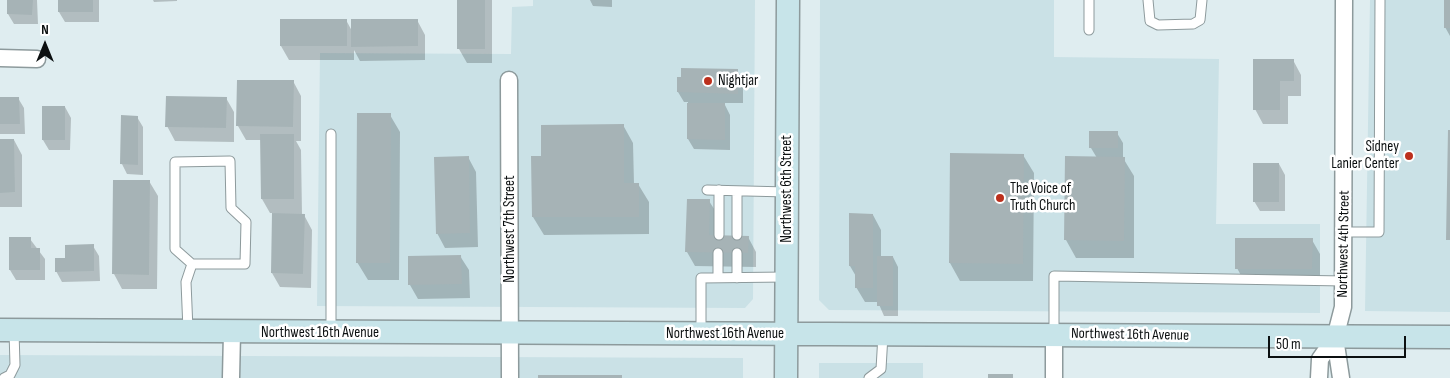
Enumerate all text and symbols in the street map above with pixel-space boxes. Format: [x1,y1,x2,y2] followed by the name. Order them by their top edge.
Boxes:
[20,20,70,70] north arrow
[41,21,49,38] text: N
[718,72,758,90] place label: Nightjar
[702,75,714,87] marker: Nightjar
[778,135,796,243] street label: Northwest 6th Street
[1331,138,1399,173] place label: Sidney Lanier Center
[1403,150,1415,162] marker: Sidney Lanier Center
[501,175,519,283] street label: Northwest 7th Street
[1010,180,1075,215] place label: The Voice of Truth Church
[1334,190,1354,298] street label: Northwest 4th Street
[994,192,1006,204] marker: The Voice of Truth Church
[261,324,379,342] street label: Northwest 16th Avenue
[666,325,784,343] street label: Northwest 16th Avenue
[1071,325,1189,345] street label: Northwest 16th Avenue
[1270,326,1408,358] scale bar
[1276,335,1301,354] text: 50 m

